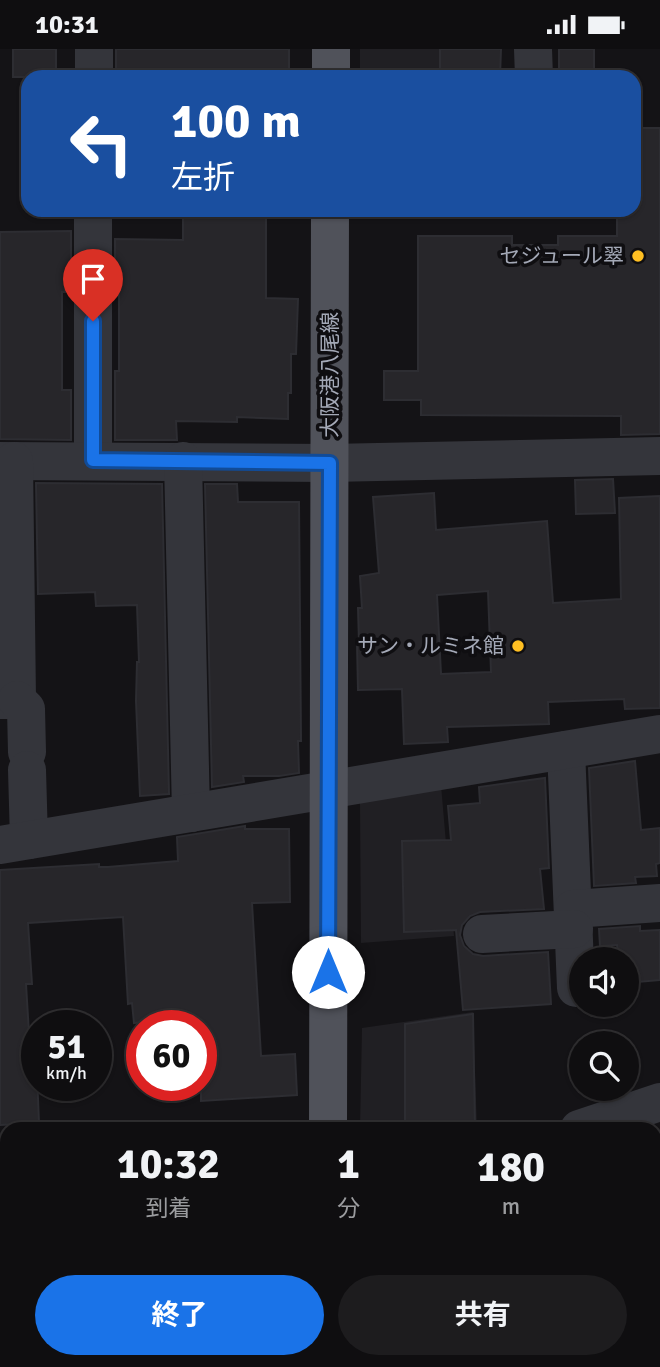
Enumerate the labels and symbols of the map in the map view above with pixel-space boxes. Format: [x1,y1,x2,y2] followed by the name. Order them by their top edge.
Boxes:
[499,243,624,269] place label: セジュール翠
[630,248,646,264] marker: セジュール翠
[63,249,123,321] pin
[317,312,343,438] street label: 大阪港八尾線
[357,633,504,659] place label: サン・ルミネ館
[510,638,526,654] marker: サン・ルミネ館
[291,935,365,1009] position arrow
[126,1010,217,1101] speed limit sign: 60

